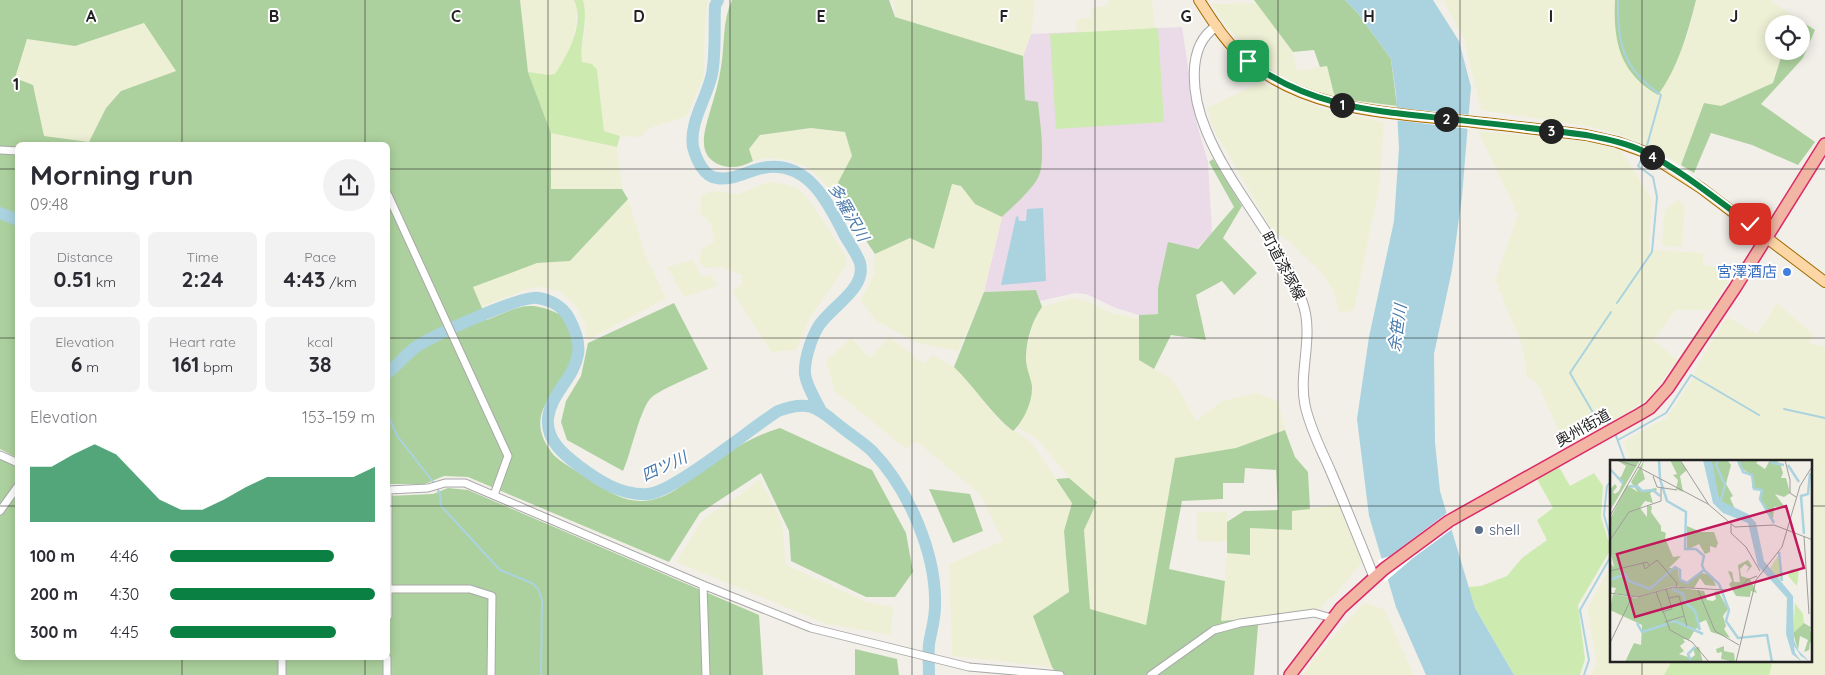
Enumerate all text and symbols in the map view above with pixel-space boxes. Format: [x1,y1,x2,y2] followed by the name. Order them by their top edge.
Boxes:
[86,6,97,26] text: A
[269,6,279,26] text: B
[451,6,461,26] text: C
[633,6,645,26] text: D
[816,6,826,26] text: E
[1000,6,1009,26] text: F
[1180,6,1192,26] text: G
[1363,6,1375,26] text: H
[1549,6,1553,26] text: I
[1730,6,1738,26] text: J
[1765,15,1810,60] map controls
[1765,15,1810,60] button: locate
[1227,40,1269,82] pin
[1234,47,1262,75] icon: arrive
[13,74,19,94] text: 1
[1330,92,1354,118] pin: 1
[1340,96,1345,114] text: 1
[1434,106,1458,132] pin: 2
[1443,110,1450,128] text: 2
[1538,118,1564,144] pin: 3
[1548,122,1555,140] text: 3
[1640,144,1664,170] pin: 4
[1648,148,1657,166] text: 4
[30,157,194,192] text: Morning run
[323,159,375,211] button: share
[824,179,875,246] water label: 多羅沢川
[30,194,69,214] text: 09:48
[1729,203,1771,245] pin
[1736,210,1764,238] icon: check
[1257,228,1309,303] street label: 町道漆塚線
[57,248,113,266] text: Distance
[186,248,219,266] text: Time
[304,248,336,266] text: Pace
[1717,262,1777,281] place label: 宮澤酒店
[54,266,92,292] text: 0.51
[182,266,223,292] text: 2:24
[284,266,325,292] text: 4:43
[1781,266,1793,278] marker: 宮澤酒店
[92,273,116,291] text: km
[325,273,357,291] text: /km
[1384,301,1411,353] water label: 余笹川
[55,333,114,351] text: Elevation
[169,333,236,351] text: Heart rate
[307,333,333,351] text: kcal
[71,351,82,377] text: 6
[172,351,199,377] text: 161
[309,351,332,377] text: 38
[82,358,99,376] text: m
[199,358,233,376] text: bpm
[1552,405,1614,450] street label: 奥州街道
[30,407,97,427] text: Elevation
[302,407,375,427] text: 153–159 m
[638,446,692,485] water label: 四ツ川
[1610,460,1812,662] inset map
[1489,520,1520,539] place label: shell
[1473,524,1485,536] marker: shell
[30,546,75,566] text: 100 m
[110,546,138,566] text: 4:46
[30,584,78,604] text: 200 m
[110,584,139,604] text: 4:30
[30,622,77,642] text: 300 m
[110,622,139,642] text: 4:45

